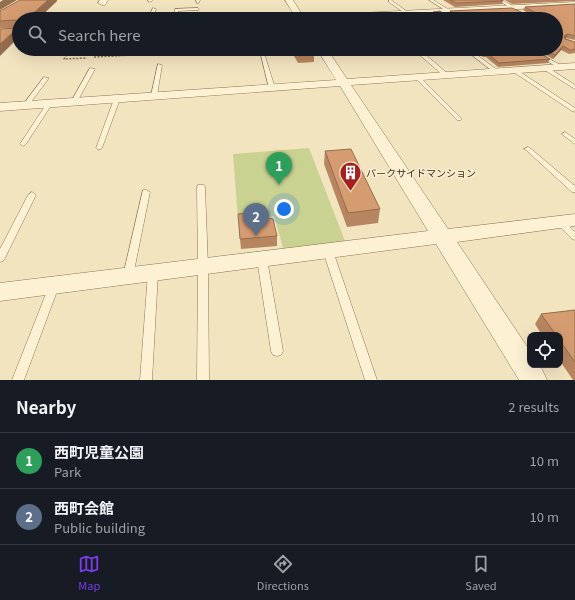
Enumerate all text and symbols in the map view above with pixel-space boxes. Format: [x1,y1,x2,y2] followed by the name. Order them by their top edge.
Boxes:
[12,12,563,56] search box
[26,23,48,45] icon: search
[58,24,140,45] text: Search here
[266,152,292,185] pin: 1
[337,160,363,193] building icon: パークサイドマンション
[366,165,476,180] place label: パークサイドマンション
[274,199,294,219] your location
[243,203,269,236] pin: 2
[527,332,563,368] map controls
[527,332,563,368] button: locate
[16,394,76,419] text: Nearby
[508,397,559,416] text: 2 results
[54,441,144,462] text: 西町児童公園
[25,451,33,470] text: 1
[530,451,559,470] text: 10 m
[54,462,81,481] text: Park
[54,497,114,518] text: 西町会館
[25,507,33,526] text: 2
[530,507,559,526] text: 10 m
[54,518,145,537] text: Public building
[78,553,100,593] tab: Map
[257,553,309,593] tab: Directions
[465,553,497,593] tab: Saved

